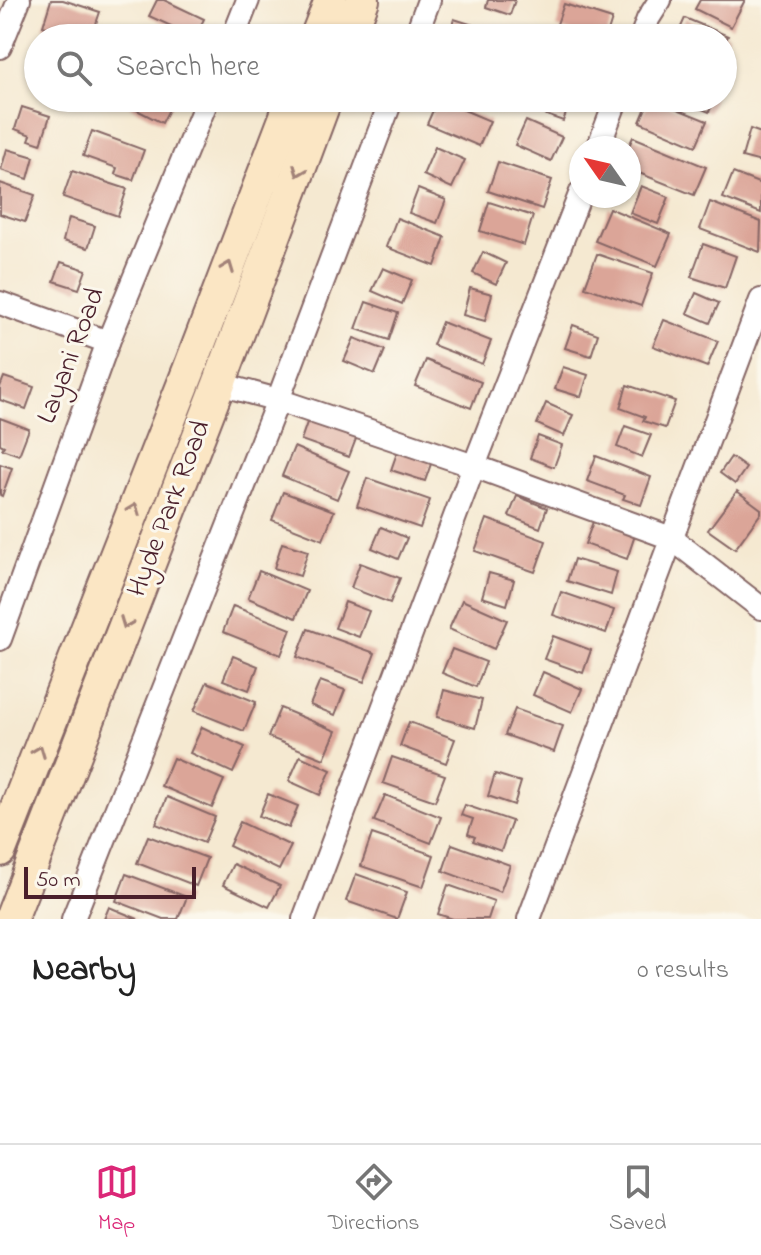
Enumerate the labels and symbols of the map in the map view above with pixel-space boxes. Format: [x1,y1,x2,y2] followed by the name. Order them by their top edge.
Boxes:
[569,136,641,208] north arrow
[292,163,309,177] one-way arrow
[218,261,235,275] one-way arrow
[27,282,117,430] street label: Layani Road
[117,414,223,603] street label: Hyde Park Road
[124,503,141,517] one-way arrow
[120,615,136,629] one-way arrow
[29,745,46,759] one-way arrow
[24,863,196,899] scale bar

